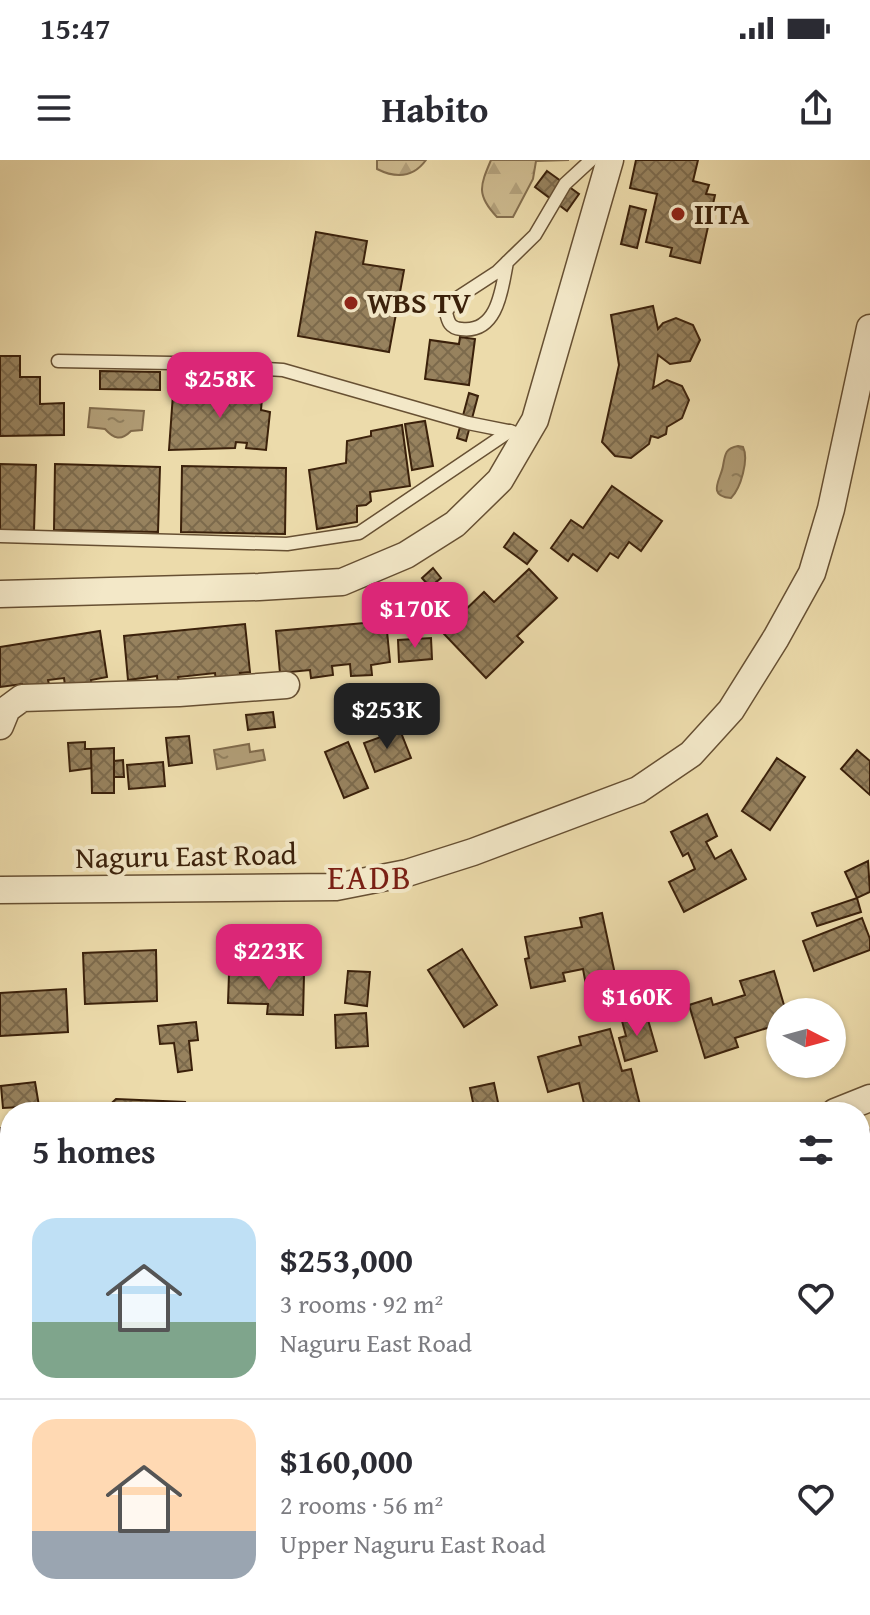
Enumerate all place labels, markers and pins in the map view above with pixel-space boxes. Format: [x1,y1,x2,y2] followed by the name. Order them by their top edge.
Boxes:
[694,191,749,235] place label: IITA
[669,205,687,223] marker: IITA
[367,280,471,324] place label: WBS TV
[342,294,360,312] marker: WBS TV
[164,352,276,420] pin: $258K
[359,582,471,650] pin: $170K
[331,683,443,751] pin: $253K
[213,924,325,992] pin: $223K
[581,970,693,1038] pin: $160K

